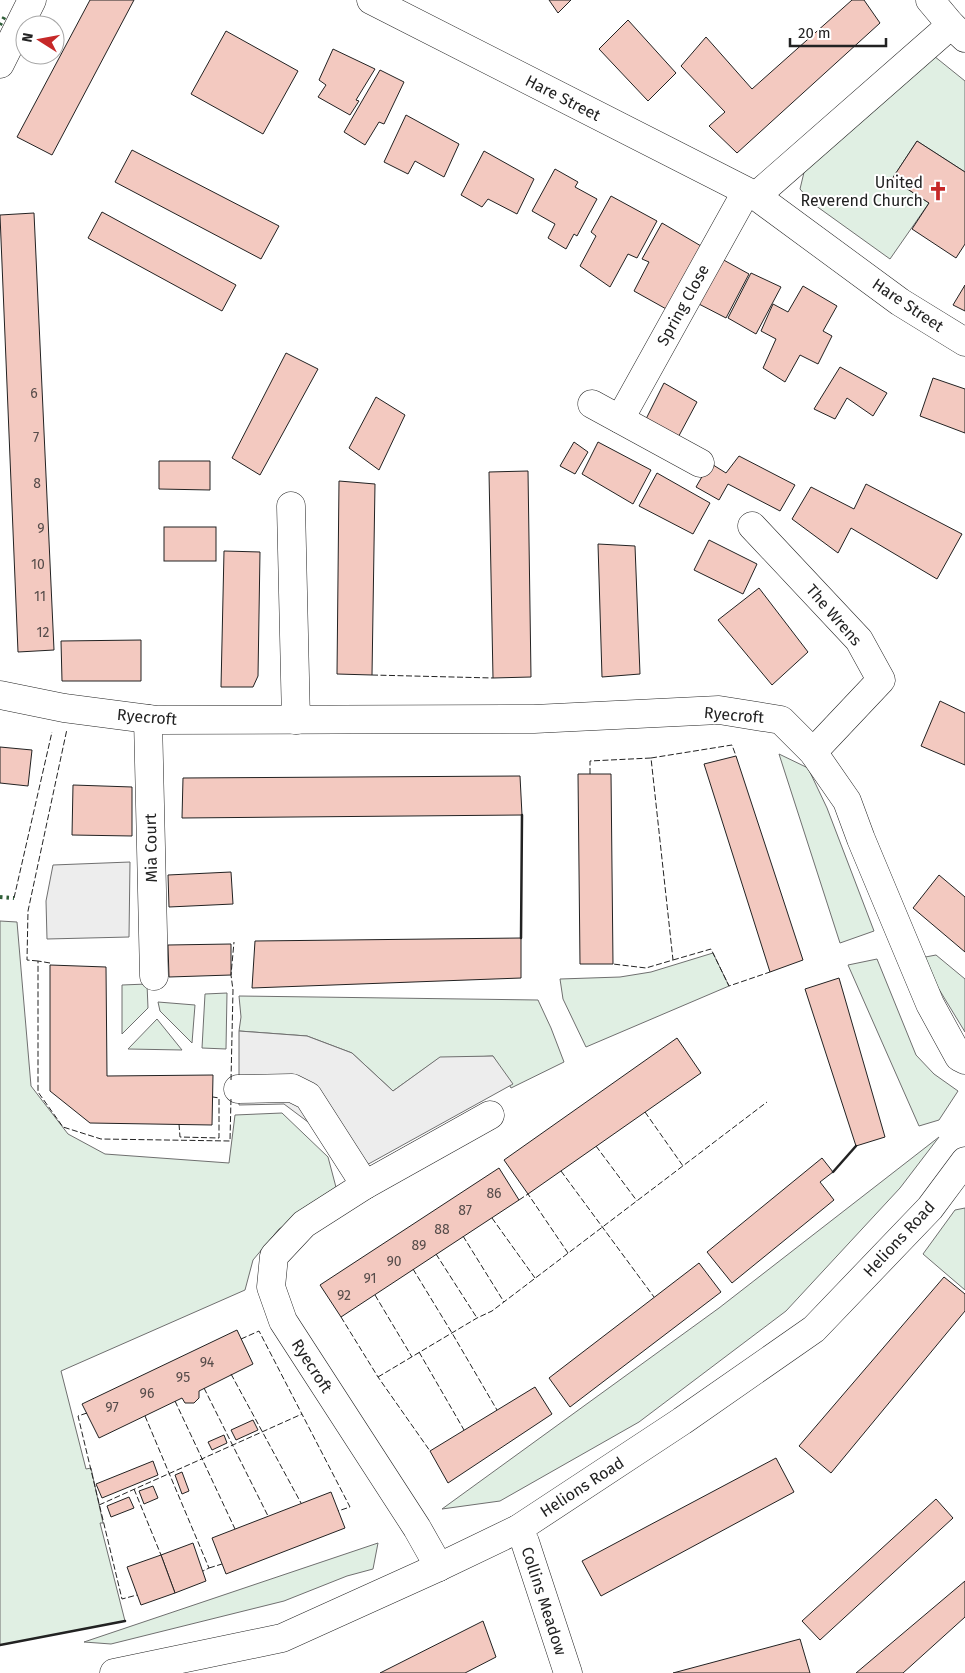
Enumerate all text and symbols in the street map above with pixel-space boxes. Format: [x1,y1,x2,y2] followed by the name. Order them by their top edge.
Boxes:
[15,15,65,65] north arrow
[790,15,886,47] scale bar
[798,24,831,42] text: 20 m
[18,31,37,44] text: N
[522,71,604,125] street label: Hare Street
[801,173,923,210] place label: United Reverend Church
[927,180,949,202] church icon: United Reverend Church
[653,261,713,349] street label: Spring Close
[869,274,947,336] street label: Hare Street
[30,385,38,402] house number: 6
[33,429,39,446] house number: 7
[33,475,41,492] house number: 8
[37,520,45,537] house number: 9
[31,556,45,573] house number: 10
[802,580,866,650] street label: The Wrens
[34,588,46,605] house number: 11
[37,624,50,641] house number: 12
[703,703,765,727] street label: Ryecroft
[116,705,178,729] street label: Ryecroft
[141,813,161,883] street label: Mia Court
[486,1185,502,1202] house number: 86
[859,1197,939,1281] street label: Helions Road
[458,1202,472,1219] house number: 87
[434,1221,450,1238] house number: 88
[412,1237,426,1254] house number: 89
[386,1253,402,1270] house number: 90
[363,1270,377,1287] house number: 91
[337,1287,351,1304] house number: 92
[288,1336,336,1397] street label: Ryecroft
[200,1354,215,1371] house number: 94
[176,1369,190,1386] house number: 95
[140,1385,154,1402] house number: 96
[105,1399,119,1416] house number: 97
[537,1453,627,1521] street label: Helions Road
[517,1544,571,1658] street label: Collins Meadow

